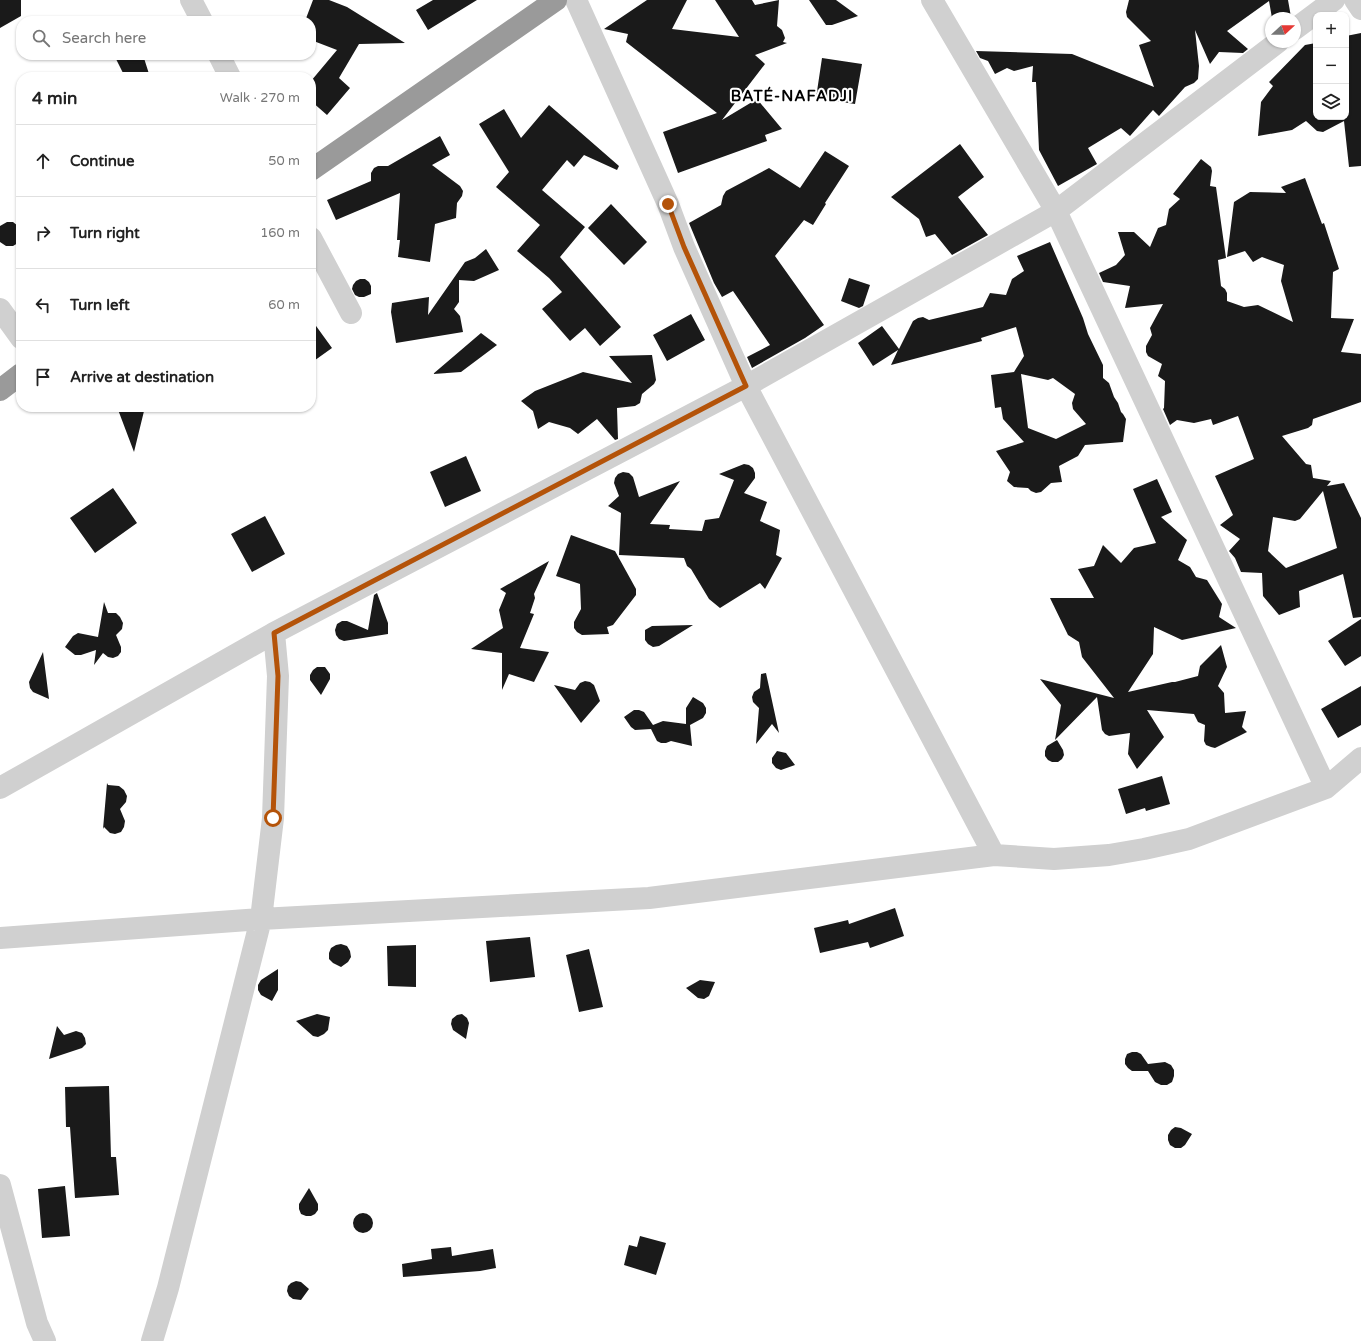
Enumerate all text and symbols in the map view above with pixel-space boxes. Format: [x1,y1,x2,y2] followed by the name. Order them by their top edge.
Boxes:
[1265,12,1301,48] north arrow
[1313,12,1349,120] map controls
[1313,12,1349,48] button: +
[16,16,316,60] search box
[30,27,52,49] icon: search
[62,29,146,47] text: Search here
[1313,48,1349,84] button: −
[1313,84,1349,120] button: layers
[731,86,853,105] district label: BATÉ-NAFADJI
[32,88,77,109] text: 4 min
[220,90,300,106] text: Walk · 270 m
[32,150,54,172] icon: ahead
[70,152,134,170] text: Continue
[268,153,300,169] text: 50 m
[659,195,677,213] route end
[32,222,54,244] icon: right
[70,224,140,242] text: Turn right
[260,225,300,241] text: 160 m
[32,294,54,316] icon: left
[70,296,130,314] text: Turn left
[268,297,300,313] text: 60 m
[32,366,54,388] icon: arrive
[70,368,214,386] text: Arrive at destination
[264,809,282,827] route start

